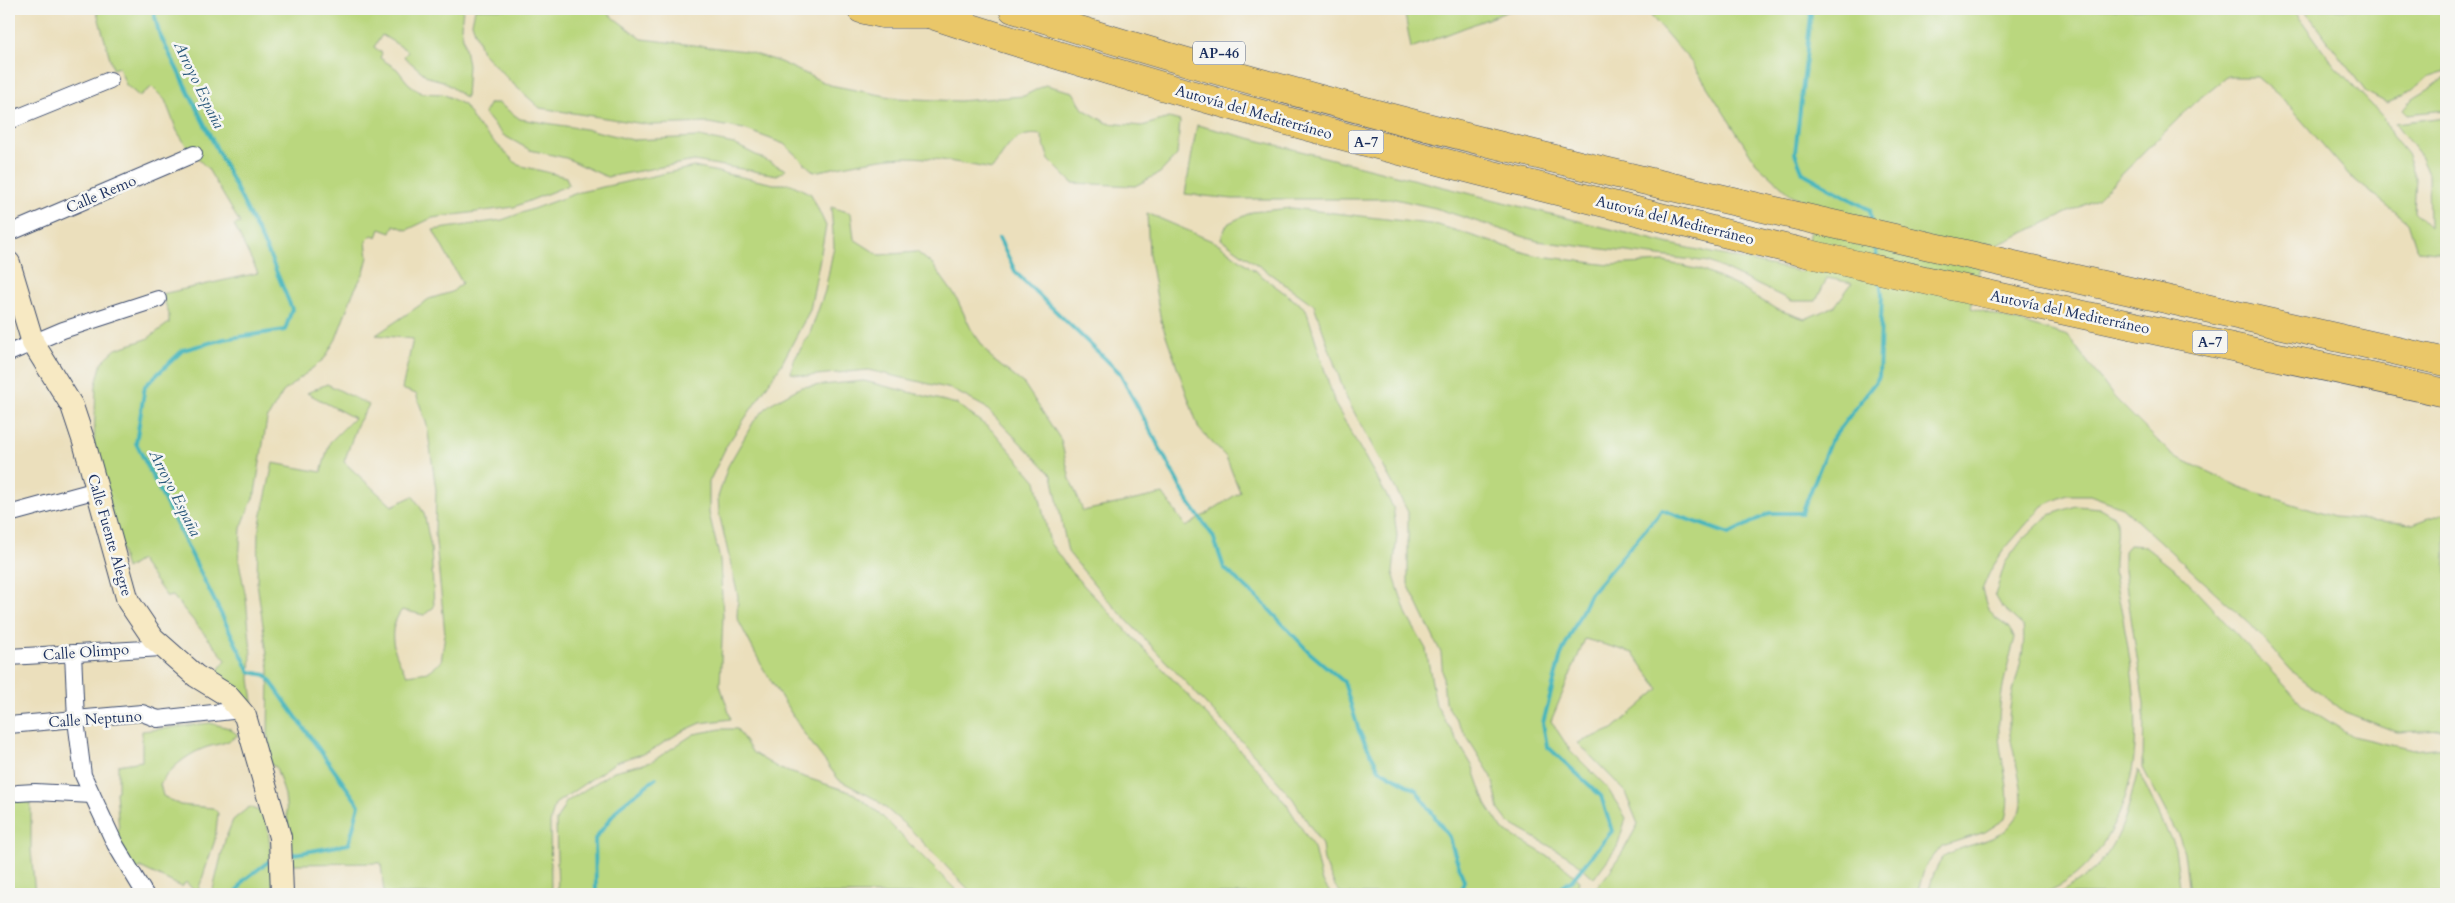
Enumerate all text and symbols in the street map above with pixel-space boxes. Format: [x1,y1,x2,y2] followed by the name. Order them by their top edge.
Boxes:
[168,37,230,132] water label: Arroyo España
[1193,42,1245,64] road number: AP-46
[1173,80,1335,144] street label: Autovía del Mediterráneo
[1348,130,1384,154] road number: A-7
[63,170,139,218] street label: Calle Remo
[1594,191,1756,249] street label: Autovía del Mediterráneo
[1989,285,2151,339] street label: Autovía del Mediterráneo
[2192,331,2228,354] road number: A-7
[143,445,206,540] water label: Arroyo España
[83,472,137,599] street label: Calle Fuente Alegre
[42,639,130,665] street label: Calle Olimpo
[48,706,142,732] street label: Calle Neptuno

